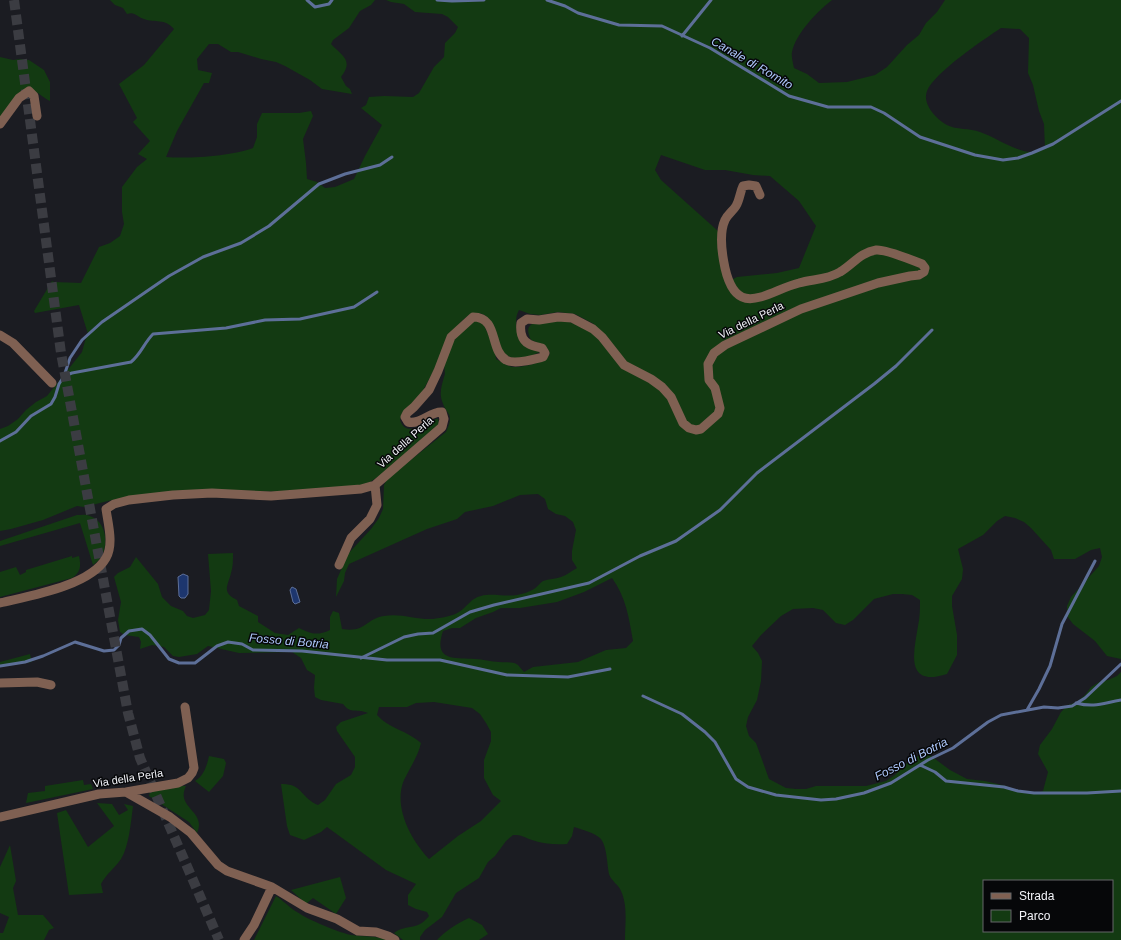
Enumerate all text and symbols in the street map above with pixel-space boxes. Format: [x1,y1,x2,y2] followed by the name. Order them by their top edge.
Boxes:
[709,34,796,92] water label: Canale di Romito
[717,299,786,341] street label: Via della Perla
[375,413,436,470] street label: Via della Perla
[249,631,330,651] water label: Fosso di Botria
[872,734,950,783] water label: Fosso di Botria
[92,766,165,789] street label: Via della Perla
[983,880,1113,932] legend
[1019,889,1055,903] text: Strada
[1019,909,1051,923] text: Parco

